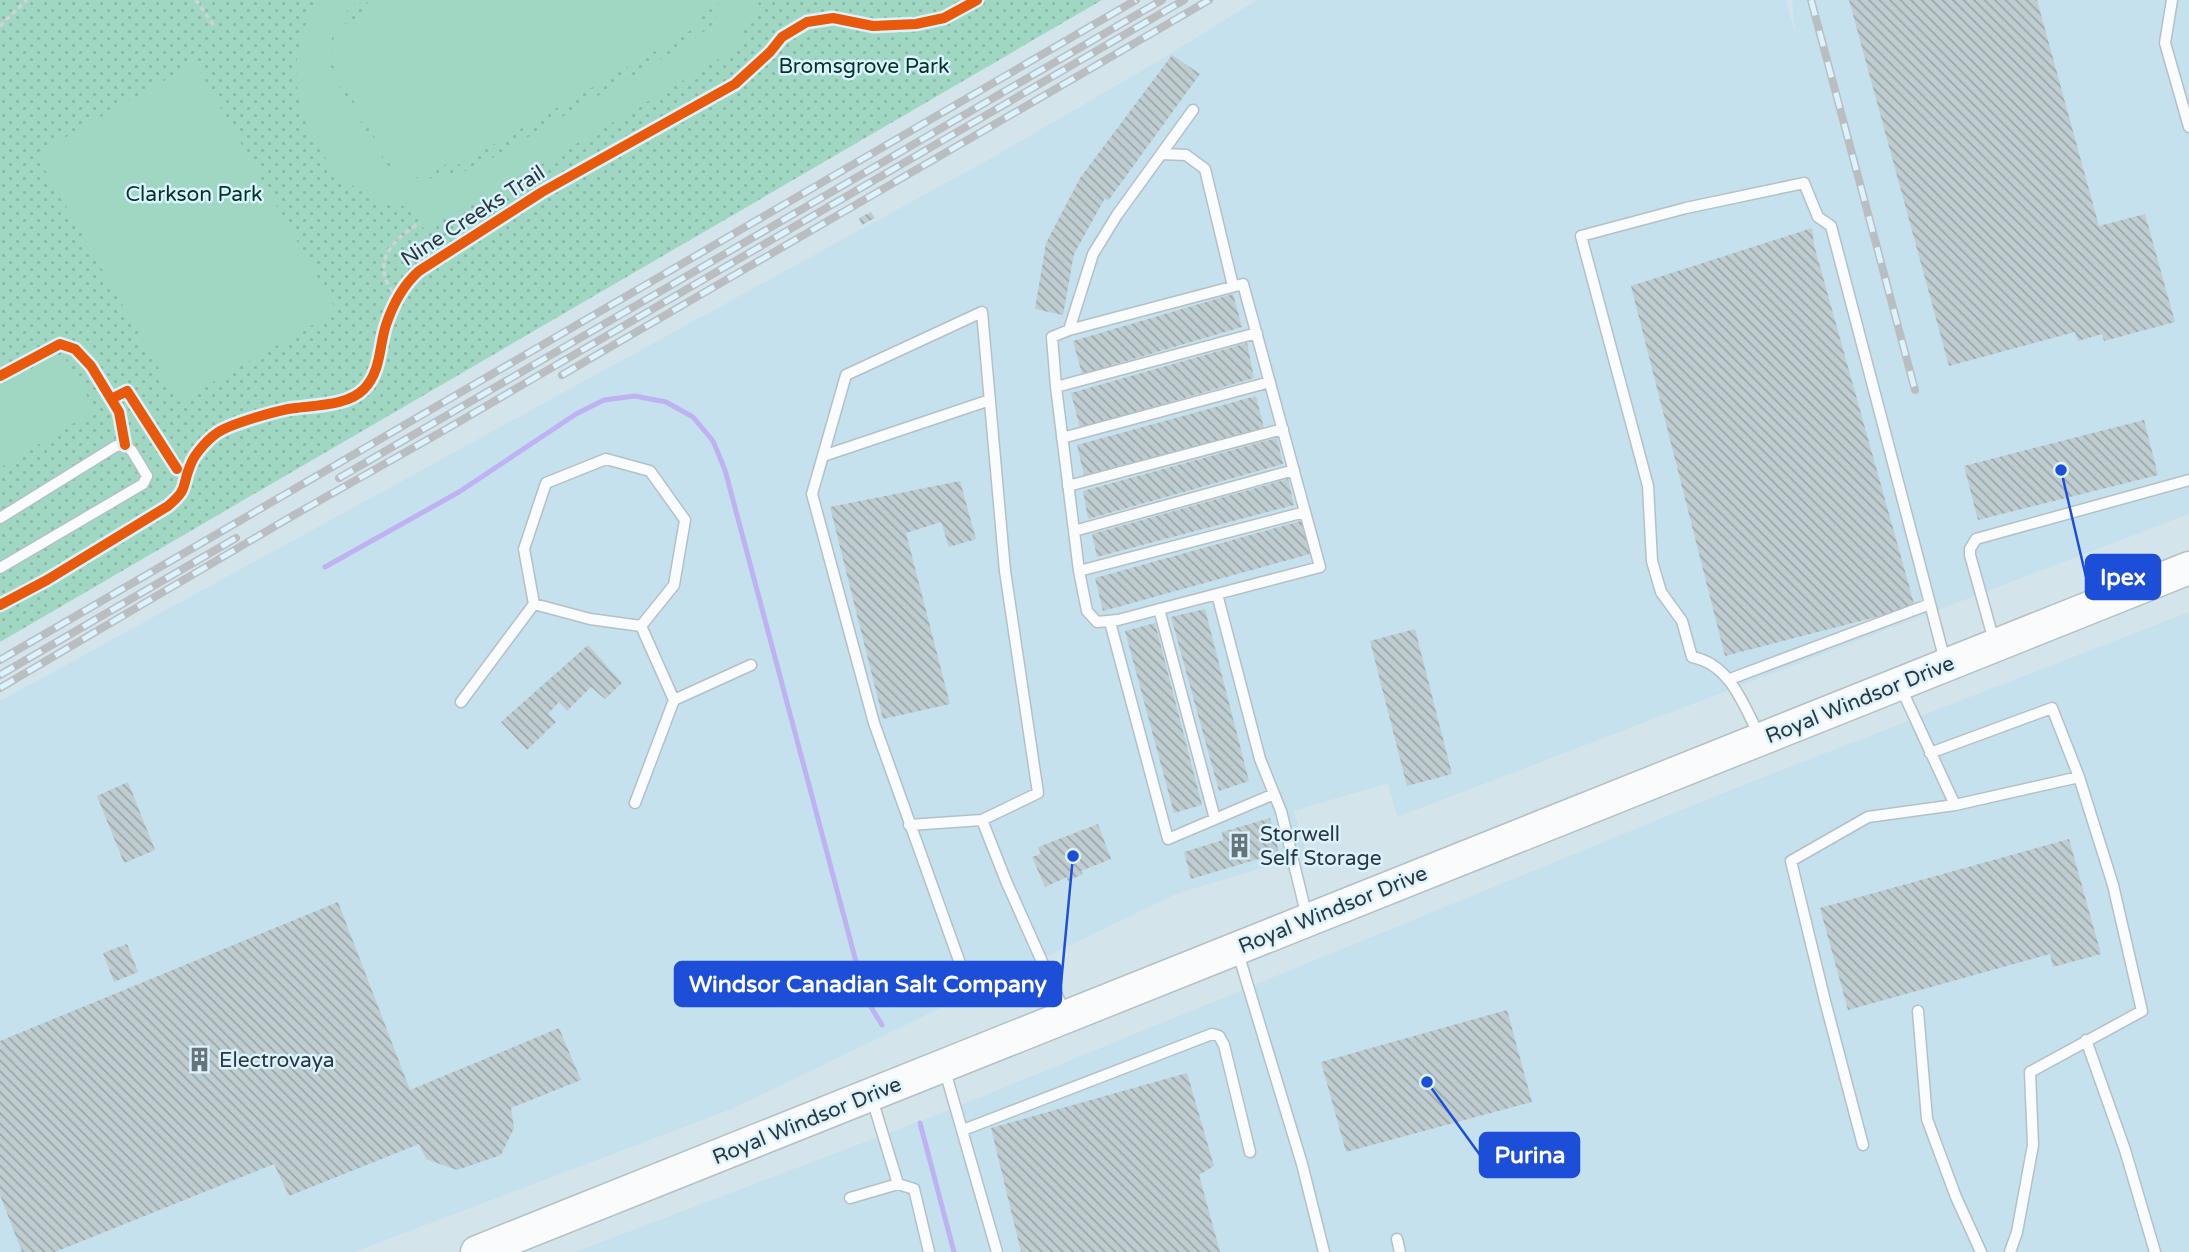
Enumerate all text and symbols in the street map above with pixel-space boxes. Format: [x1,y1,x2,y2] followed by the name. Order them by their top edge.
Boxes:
[778,54,950,79] park label: Bromsgrove Park
[396,160,550,272] street label: Nine Creeks Trail
[126,182,262,207] park label: Clarkson Park
[2086,555,2160,599] callout: Ipex
[2100,564,2146,592] text: Ipex
[1762,651,1958,749] street label: Royal Windsor Drive
[1260,822,1382,871] place label: Storwell Self Storage
[1226,832,1254,860] building icon: Storwell Self Storage
[1235,861,1431,959] street label: Royal Windsor Drive
[675,962,1061,1006] callout: Windsor Canadian Salt Company
[689,971,1048,999] text: Windsor Canadian Salt Company
[185,1046,213,1074] building icon: Electrovaya
[219,1048,335,1073] place label: Electrovaya
[709,1072,905,1170] street label: Royal Windsor Drive
[1480,1133,1579,1177] callout: Purina
[1495,1142,1565,1170] text: Purina

